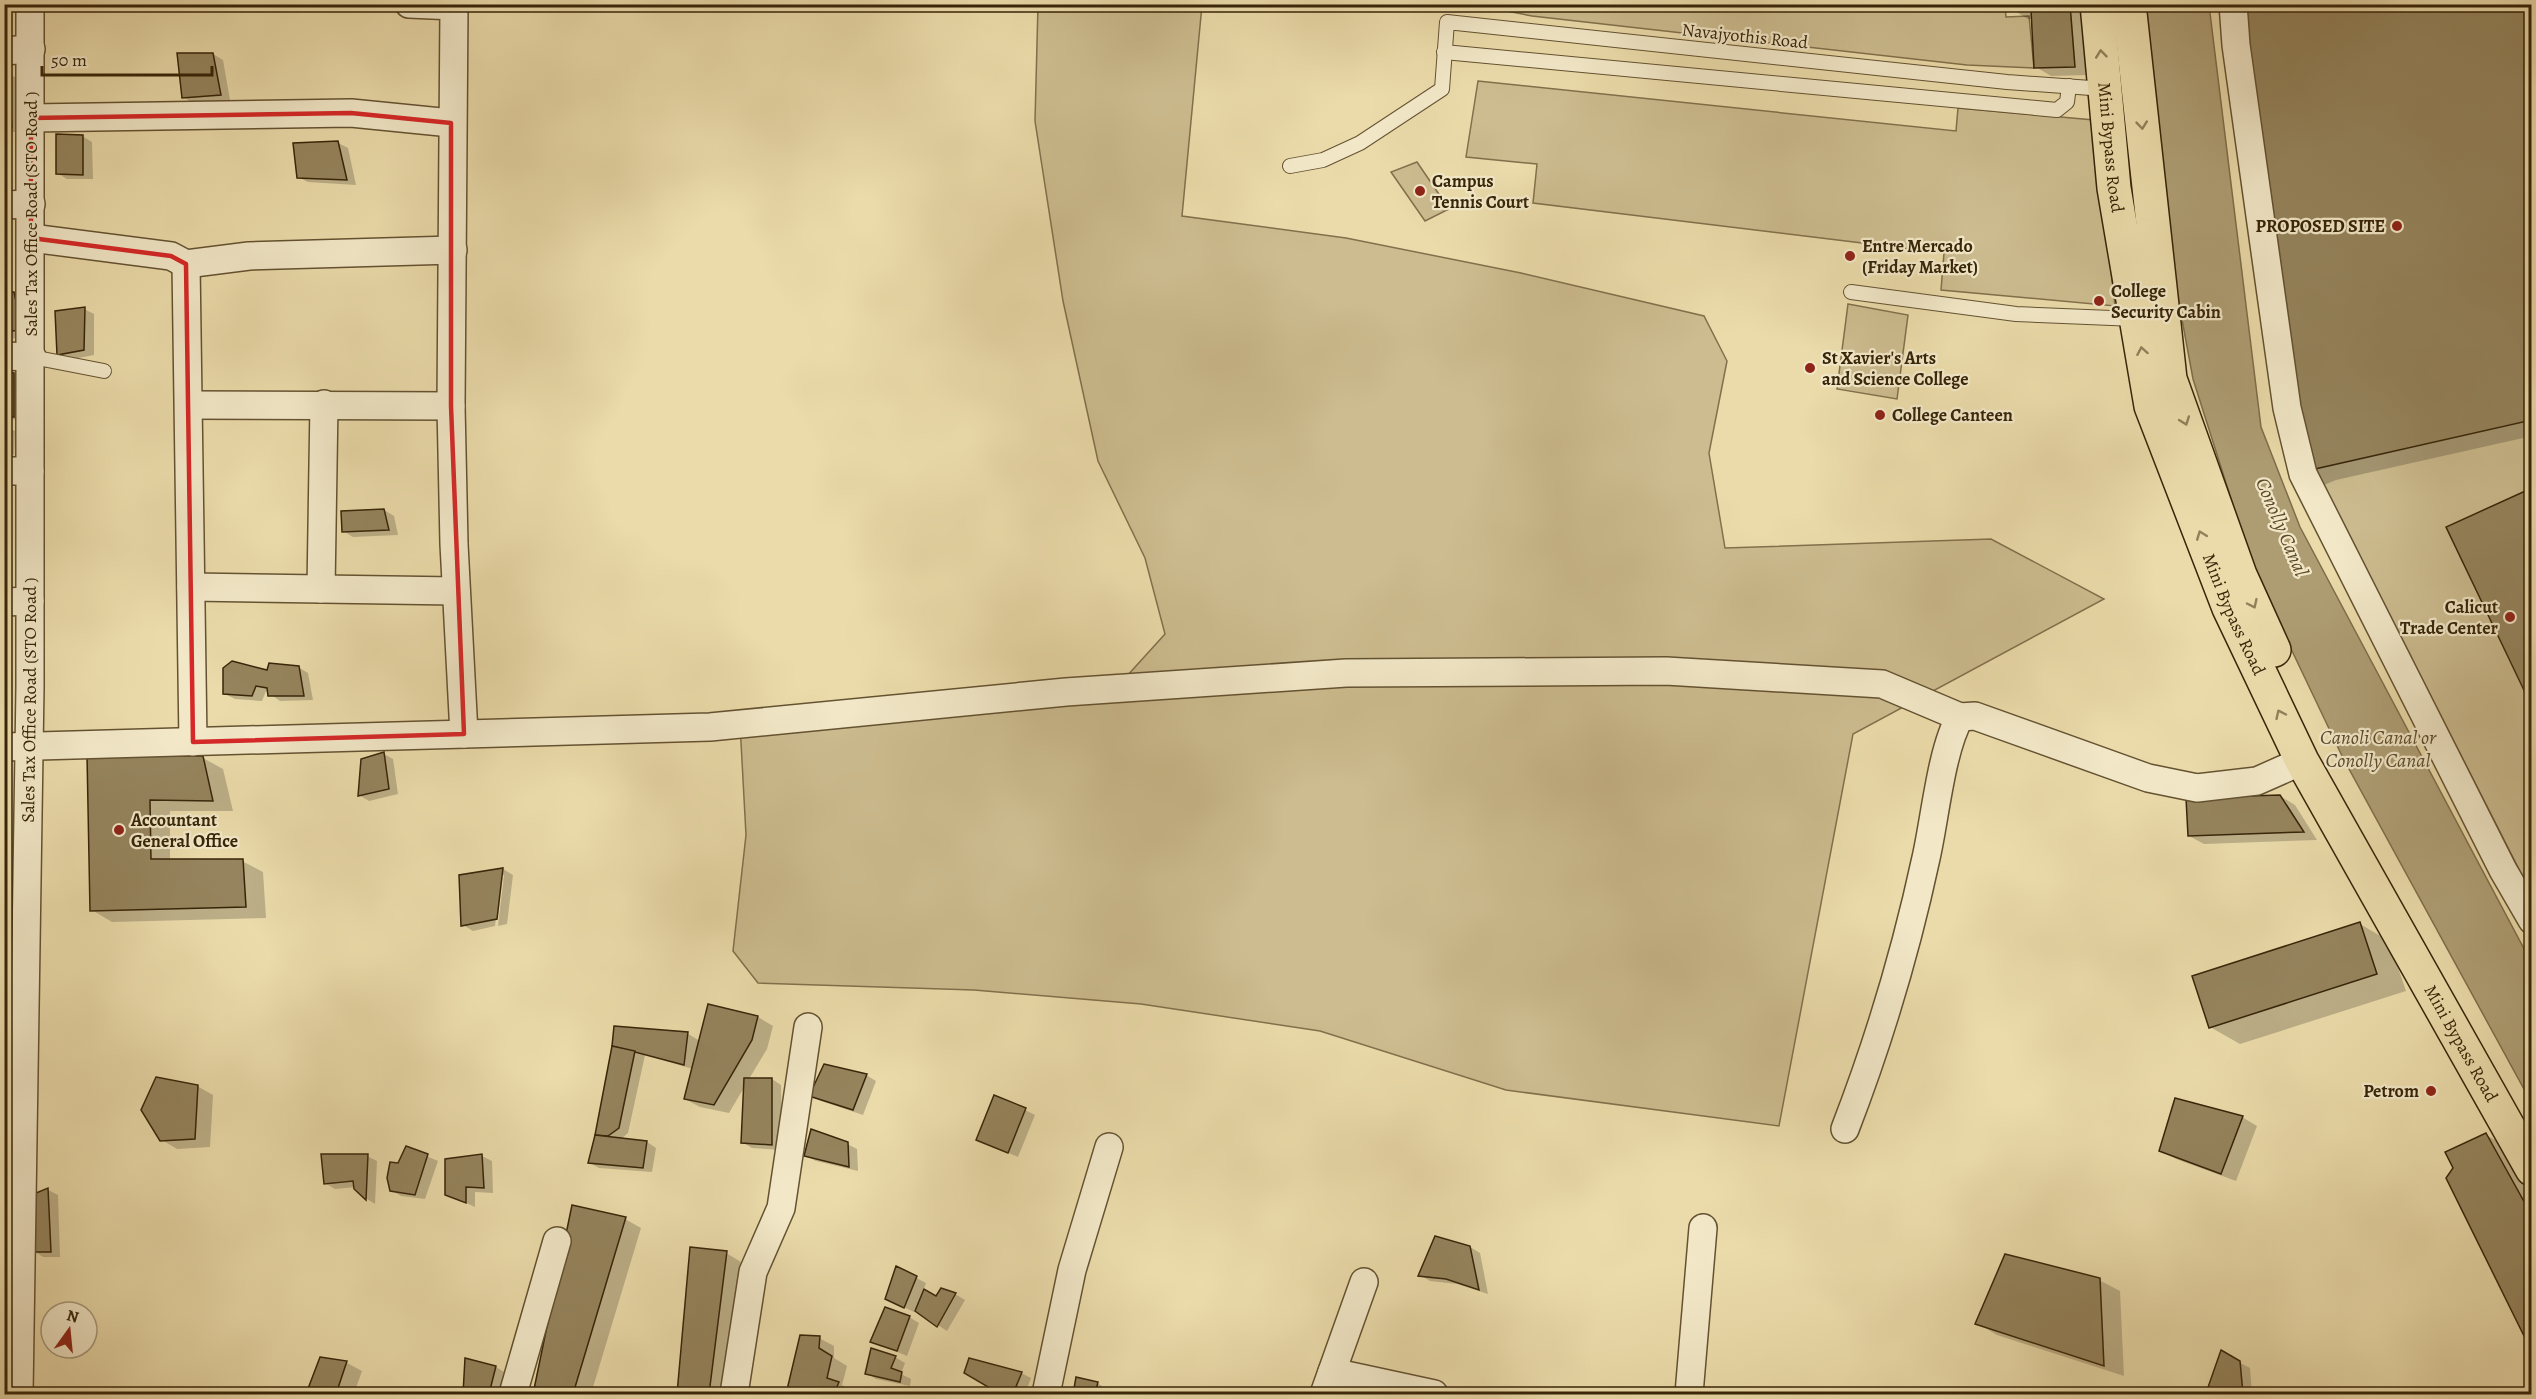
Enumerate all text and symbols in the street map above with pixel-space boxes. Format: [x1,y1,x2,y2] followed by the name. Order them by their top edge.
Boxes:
[1681,17,1810,55] street label: Navajyothis Road
[42,39,212,77] scale bar
[51,48,87,72] text: 50 m
[2095,49,2108,58] one-way arrow
[2092,81,2130,215] street label: Mini Bypass Road
[19,92,43,336] street label: Sales Tax Office Road (STO Road )
[2135,121,2148,130] one-way arrow
[1432,169,1529,214] place label: Campus Tennis Court
[1413,184,1427,198] marker: Campus Tennis Court
[2256,214,2385,238] place label: PROPOSED SITE
[2390,219,2404,233] marker: PROPOSED SITE
[1862,234,1978,279] place label: Entre Mercado (Friday Market)
[1843,249,1857,263] marker: Entre Mercado (Friday Market)
[2111,279,2221,324] place label: College Security Cabin
[2092,294,2106,308] marker: College Security Cabin
[1822,346,1969,391] place label: St Xavier's Arts and Science College
[2136,346,2148,355] one-way arrow
[1803,361,1817,375] marker: St Xavier's Arts and Science College
[1892,403,2013,427] place label: College Canteen
[1873,408,1887,422] marker: College Canteen
[2178,415,2191,426] one-way arrow
[2249,473,2315,581] water label: Conolly Canal
[2196,531,2208,542] one-way arrow
[2197,550,2271,679] street label: Mini Bypass Road
[16,578,42,823] street label: Sales Tax Office Road (STO Road )
[2400,595,2499,640] place label: Calicut Trade Center
[2246,597,2258,608] one-way arrow
[2503,610,2517,624] marker: Calicut Trade Center
[2275,709,2287,720] one-way arrow
[2320,724,2437,774] water label: Canoli Canal or Conolly Canal
[130,808,238,853] place label: Accountant General Office
[112,823,126,837] marker: Accountant General Office
[2419,980,2504,1106] street label: Mini Bypass Road
[2363,1079,2419,1103] place label: Petrom
[2424,1084,2438,1098] marker: Petrom
[39,1300,99,1360] north arrow
[64,1304,81,1329] text: N

